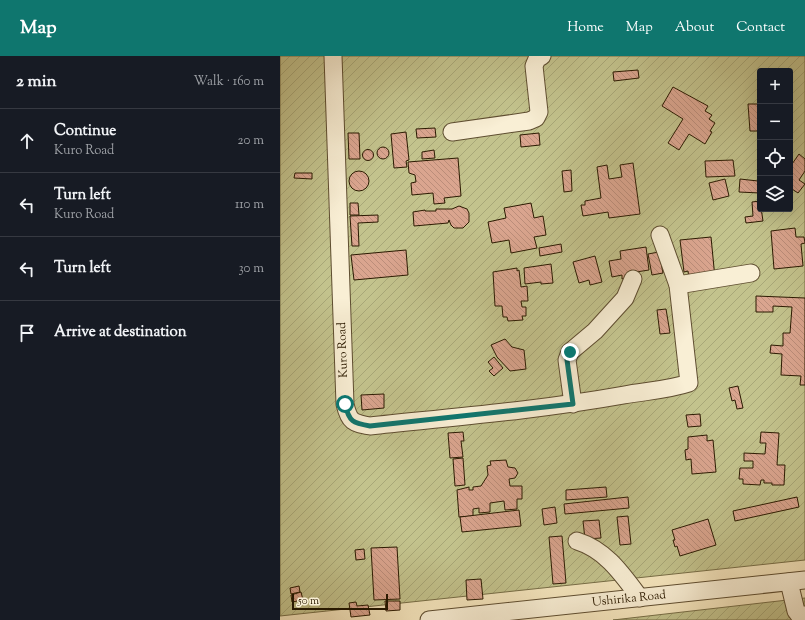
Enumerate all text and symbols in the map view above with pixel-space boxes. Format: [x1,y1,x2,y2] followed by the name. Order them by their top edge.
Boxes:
[20,15,57,42] text: Map
[567,18,604,38] text: Home
[626,18,653,38] text: Map
[675,18,714,38] text: About
[736,18,785,38] text: Contact
[757,68,793,212] map controls
[757,68,793,104] button: +
[16,70,57,94] text: 2 min
[193,73,264,91] text: Walk · 160 m
[757,104,793,140] button: −
[54,121,116,142] text: Continue
[16,130,38,152] icon: ahead
[238,132,264,150] text: 20 m
[757,140,793,176] button: locate
[54,142,114,160] text: Kuro Road
[757,176,793,212] button: layers
[54,185,111,206] text: Turn left
[16,194,38,216] icon: left
[235,196,264,214] text: 110 m
[54,206,114,224] text: Kuro Road
[16,258,38,280] icon: left
[54,258,111,279] text: Turn left
[238,260,264,278] text: 30 m
[16,322,38,344] icon: arrive
[54,322,187,343] text: Arrive at destination
[333,322,353,378] street label: Kuro Road
[561,343,579,361] route end
[336,395,354,413] route start
[591,586,667,612] street label: Ushirika Road
[292,592,388,611] scale bar
[298,593,319,609] text: 50 m

